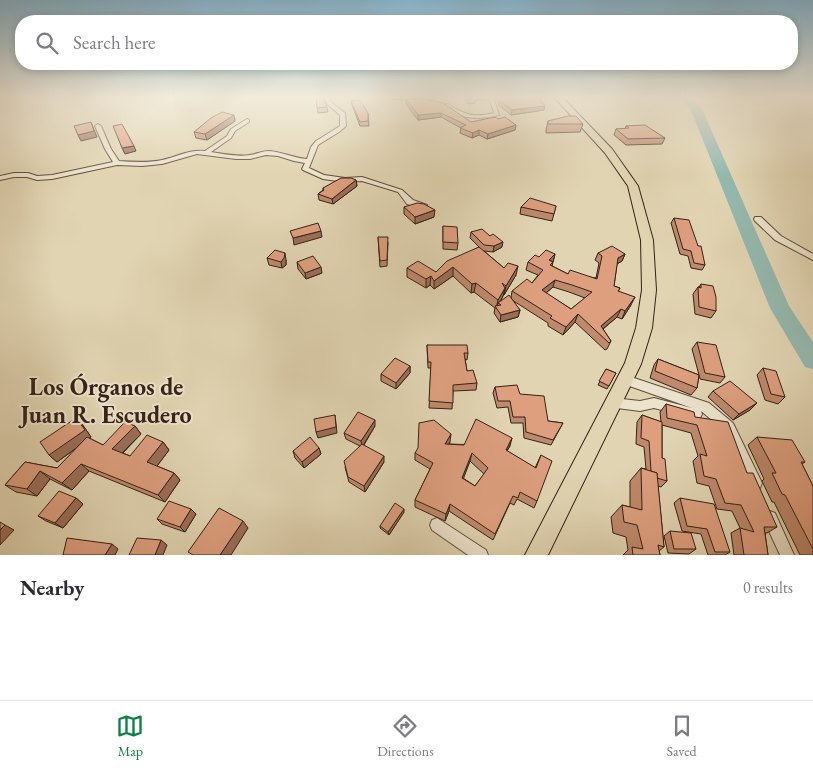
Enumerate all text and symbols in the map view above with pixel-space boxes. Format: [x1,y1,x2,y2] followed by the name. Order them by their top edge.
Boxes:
[15,15,798,70] search box
[33,29,61,57] icon: search
[73,30,155,55] text: Search here
[18,371,192,430] district label: Los Órganos de Juan R. Escudero
[20,574,84,601] text: Nearby
[743,577,793,598] text: 0 results
[116,712,144,760] tab: Map
[377,712,434,760] tab: Directions
[667,712,697,760] tab: Saved

